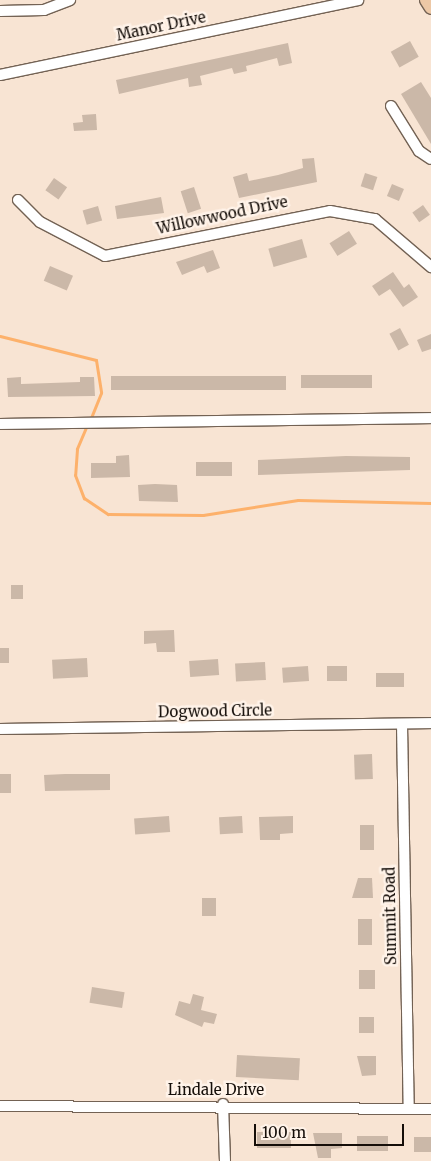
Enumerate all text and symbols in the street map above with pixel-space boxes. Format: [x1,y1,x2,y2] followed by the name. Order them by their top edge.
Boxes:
[115,8,207,44] street label: Manor Drive
[155,192,289,238] street label: Willowwood Drive
[158,701,272,721] street label: Dogwood Circle
[380,867,400,965] street label: Summit Road
[168,1081,264,1099] street label: Lindale Drive
[256,1114,406,1146] scale bar
[262,1123,306,1142] text: 100 m

